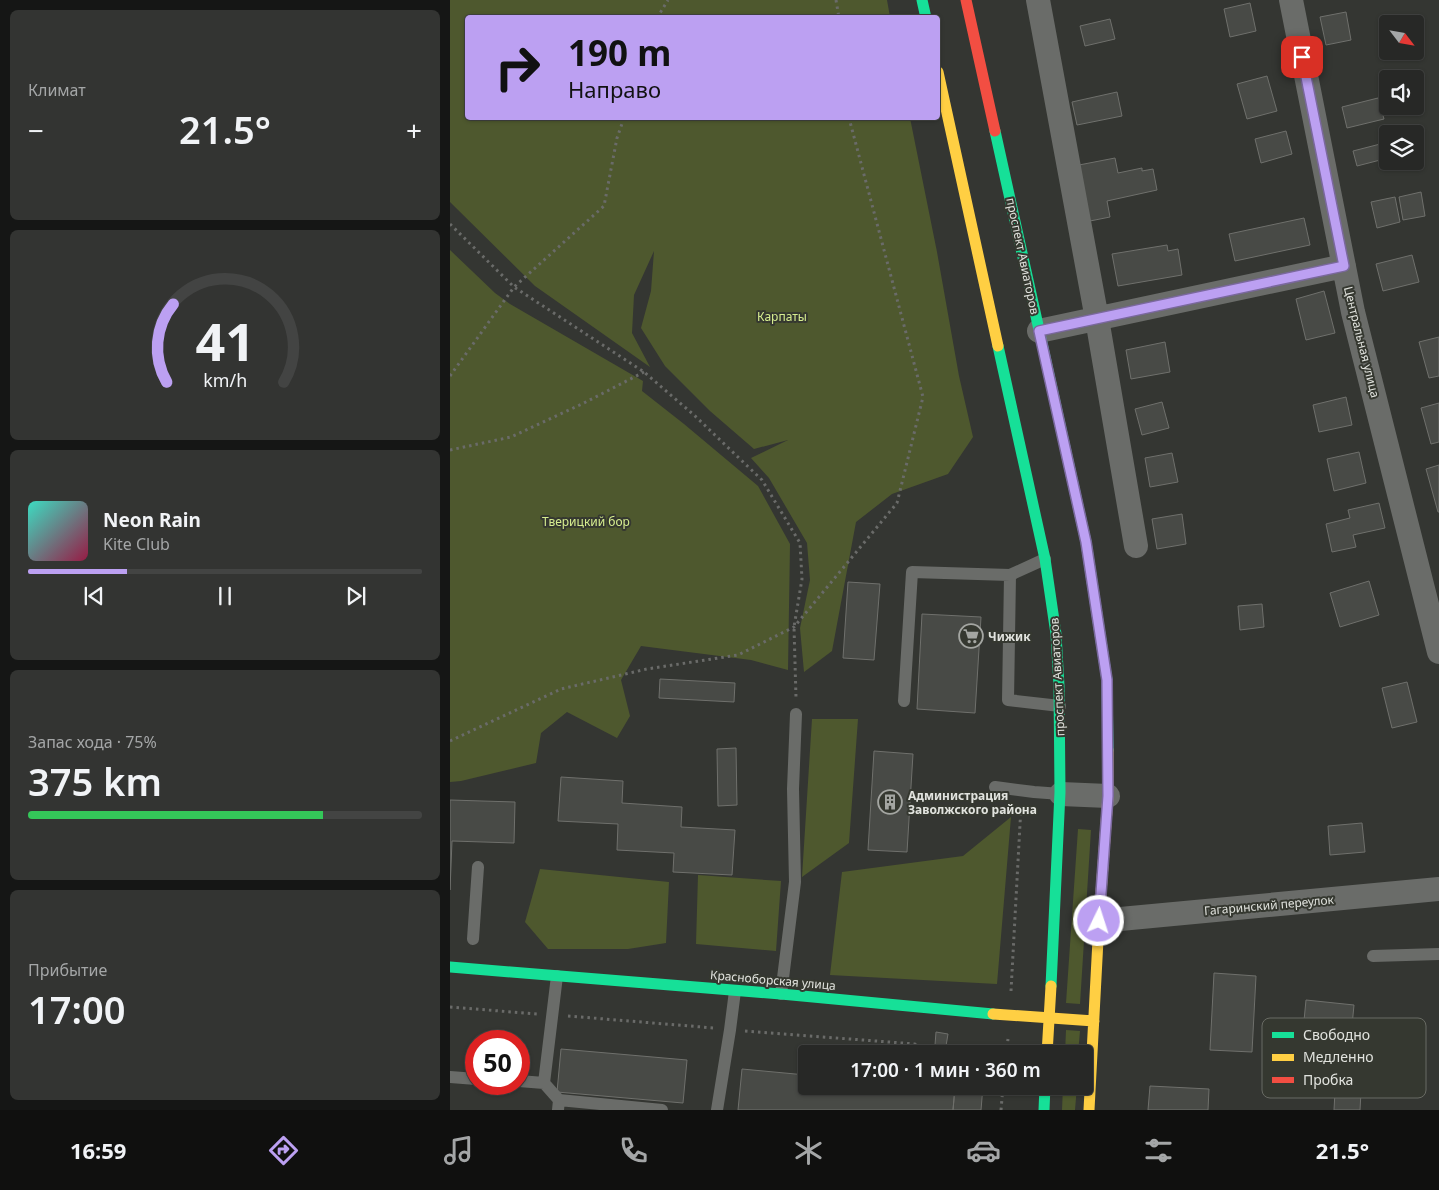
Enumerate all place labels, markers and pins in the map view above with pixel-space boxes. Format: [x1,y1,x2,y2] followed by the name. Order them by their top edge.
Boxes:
[1281,36,1323,78] pin
[958,623,984,649] supermarket icon: Чижик
[988,628,1031,645] place label: Чижик
[908,787,1037,818] place label: Администрация Заволжского района
[877,789,903,815] building icon: Администрация Заволжского района

